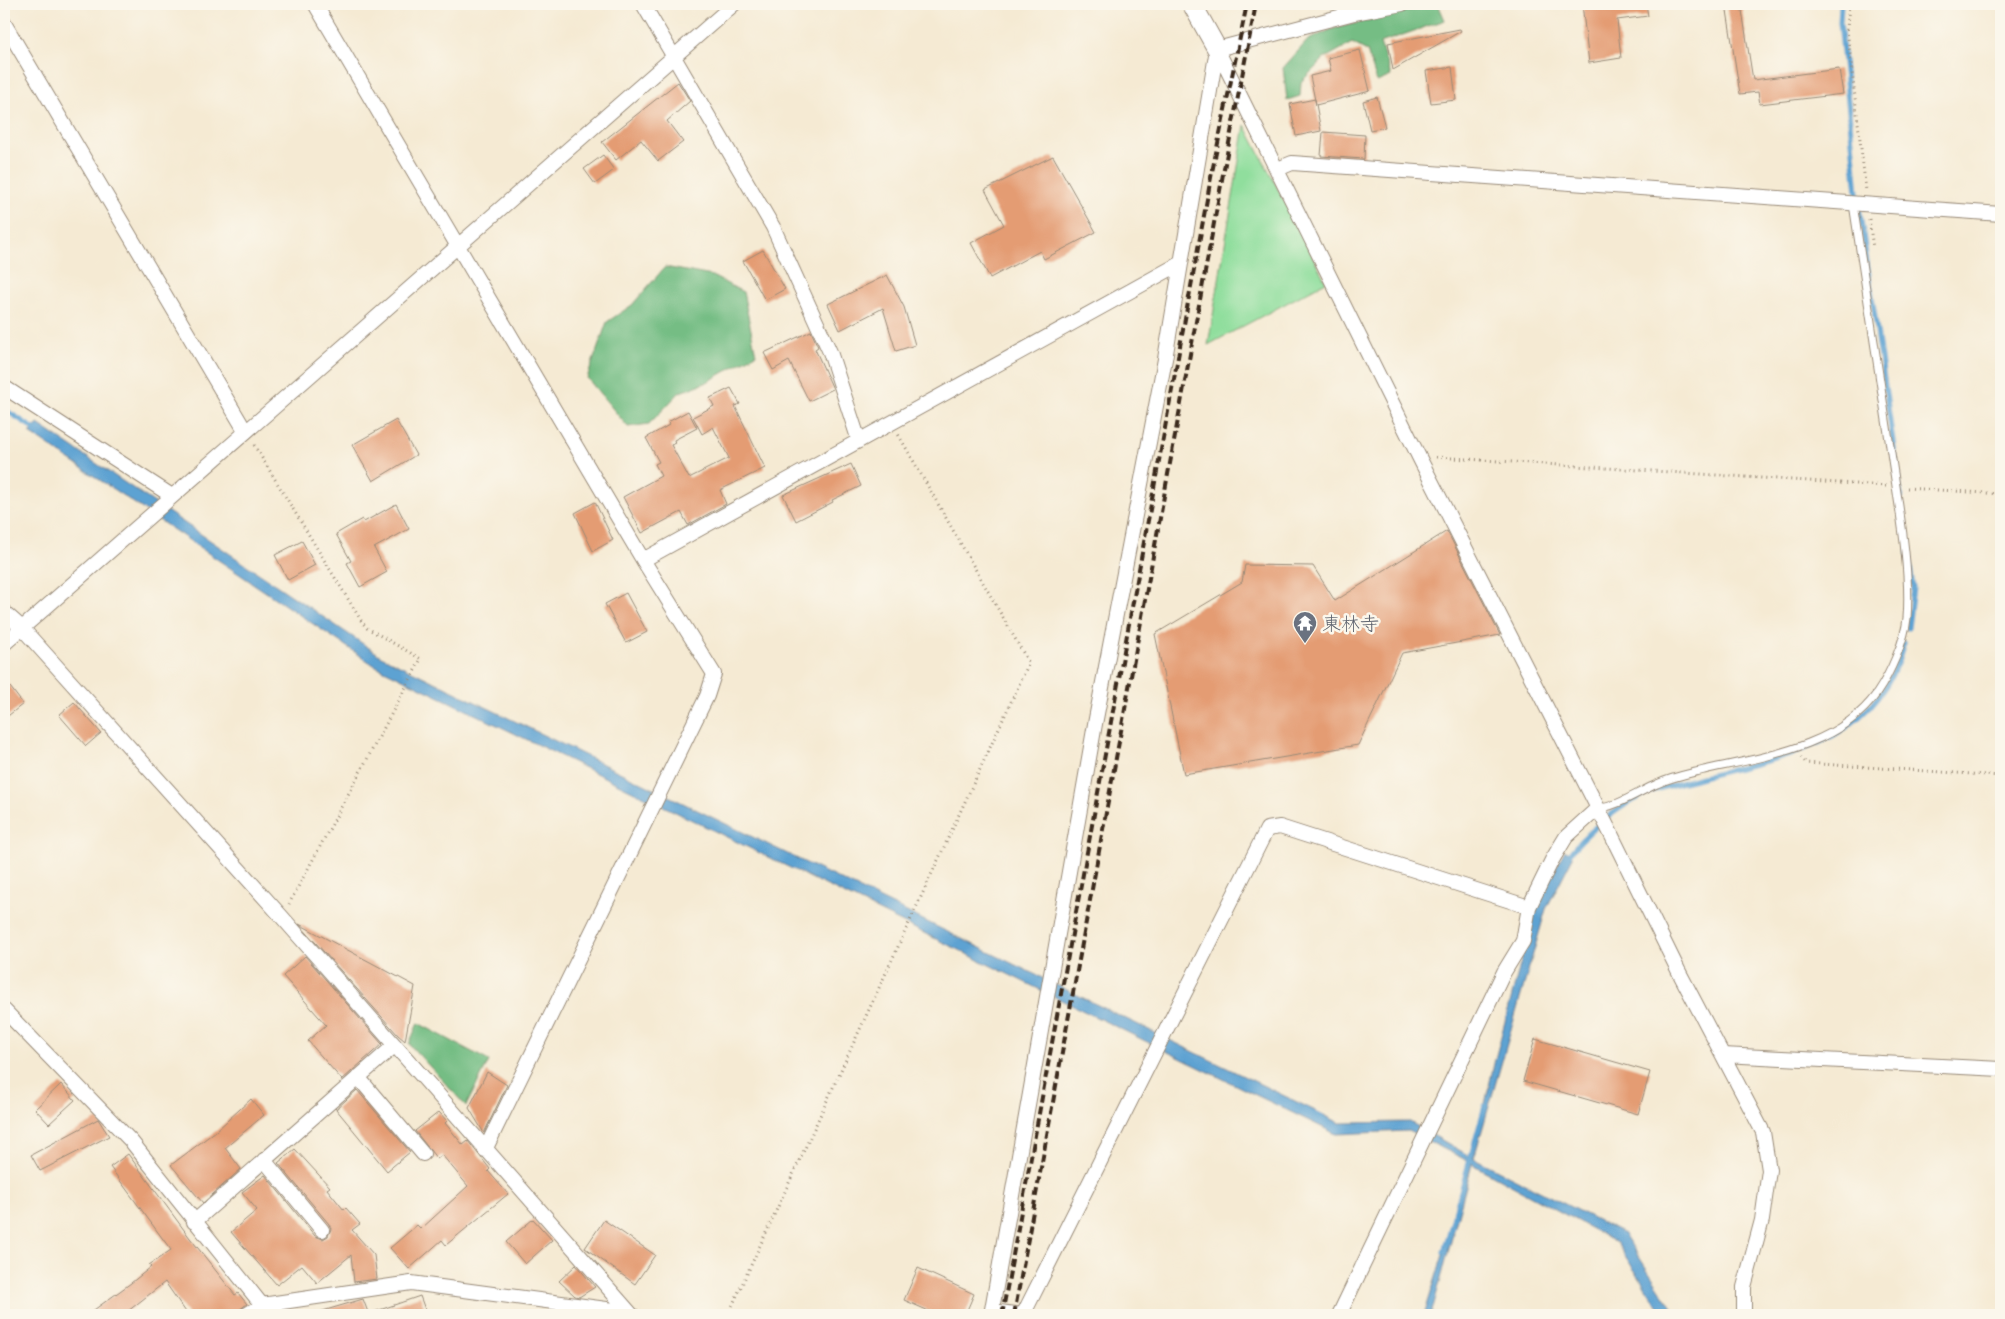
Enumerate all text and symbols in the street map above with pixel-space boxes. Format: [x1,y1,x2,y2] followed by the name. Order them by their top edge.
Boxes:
[1292,610,1318,644] temple icon: 東林寺
[1322,612,1379,635] place label: 東林寺

